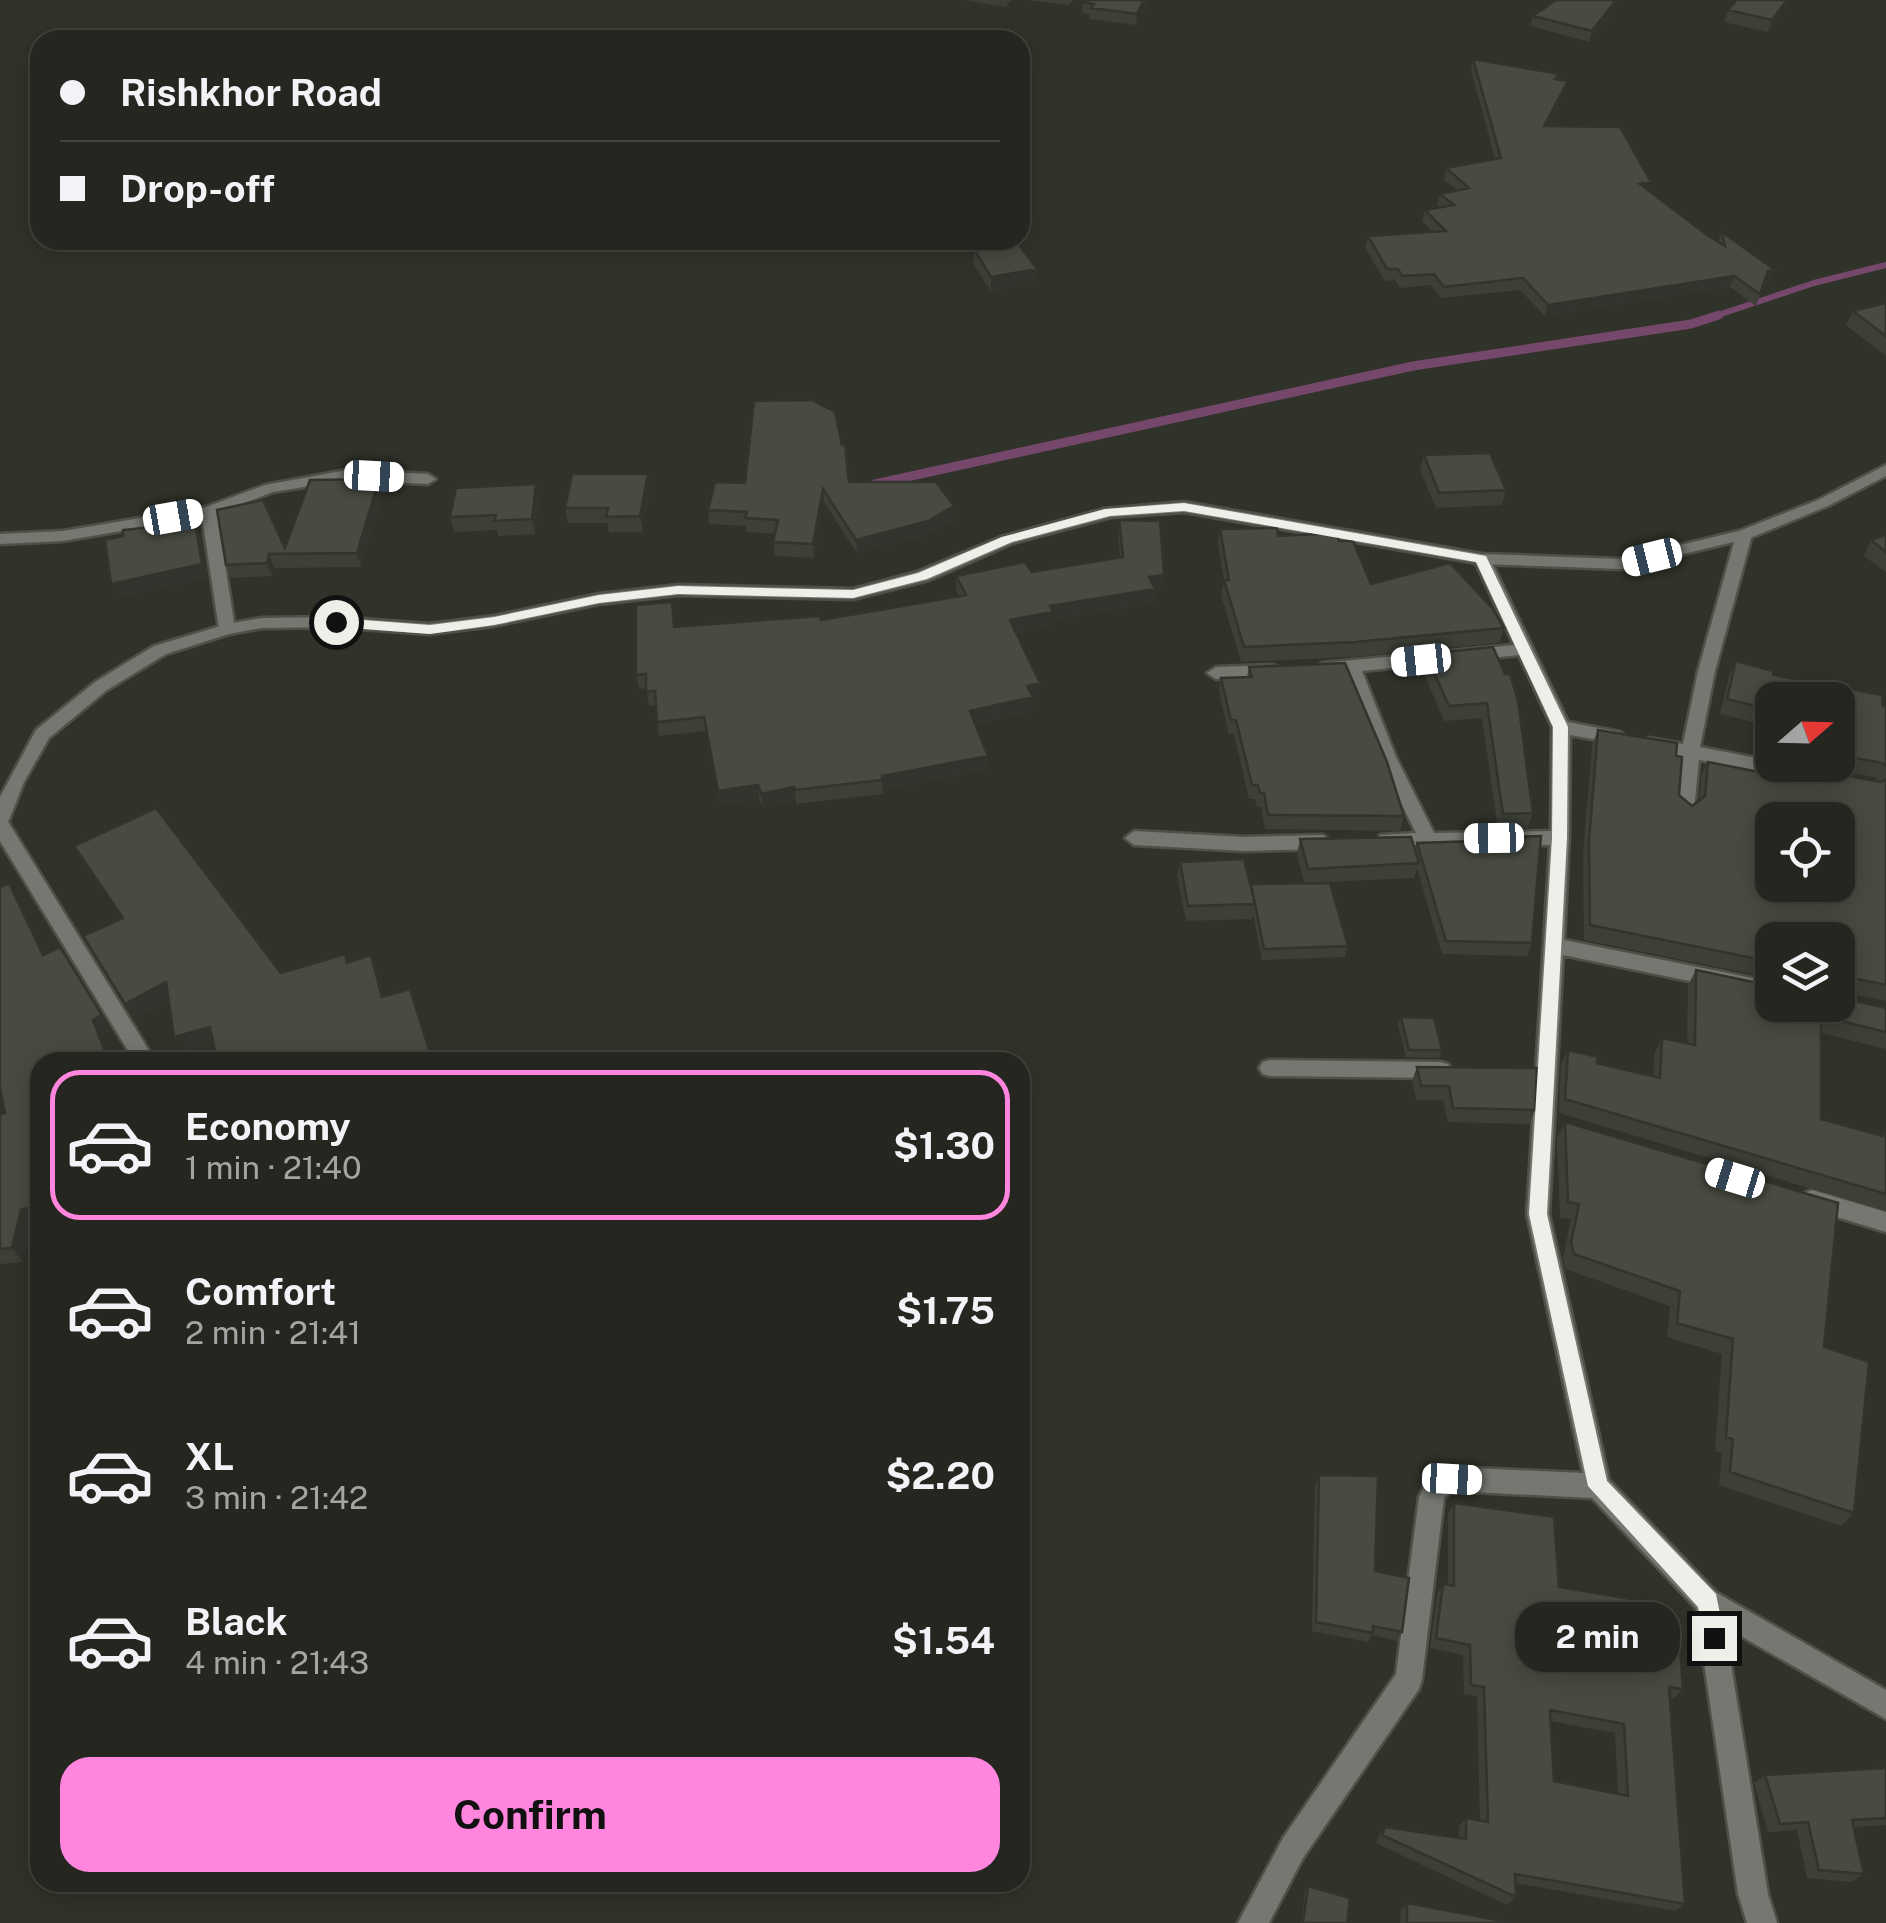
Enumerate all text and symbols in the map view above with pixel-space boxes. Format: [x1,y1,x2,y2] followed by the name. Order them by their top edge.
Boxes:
[120,70,382,115] text: Rishkhor Road
[120,166,275,211] text: Drop-off
[343,459,405,493] car
[141,497,205,537] car
[1619,535,1685,579] car
[314,600,359,645] route start
[1390,642,1452,678] car
[1755,682,1855,782] north arrow
[1755,682,1855,1022] map controls
[1755,802,1855,902] button: locate
[1464,822,1524,854] car
[1755,922,1855,1022] button: layers
[65,1100,155,1190] icon: car
[185,1104,351,1149] text: Economy
[893,1123,995,1168] text: $1.30
[185,1149,362,1186] text: 1 min · 21:40
[1702,1155,1768,1201] car
[65,1265,155,1355] icon: car
[185,1269,336,1314] text: Comfort
[896,1288,995,1333] text: $1.75
[185,1314,361,1351] text: 2 min · 21:41
[65,1430,155,1520] icon: car
[185,1434,234,1479] text: XL
[885,1453,995,1498] text: $2.20
[1421,1462,1483,1496] car
[185,1479,368,1516] text: 3 min · 21:42
[65,1595,155,1685] icon: car
[185,1599,288,1644] text: Black
[1514,1603,1679,1673] callout: 2 min
[1692,1616,1737,1661] route end
[892,1618,995,1663] text: $1.54
[1556,1618,1639,1655] text: 2 min
[185,1644,369,1681] text: 4 min · 21:43
[60,1757,1000,1872] button: Confirm

